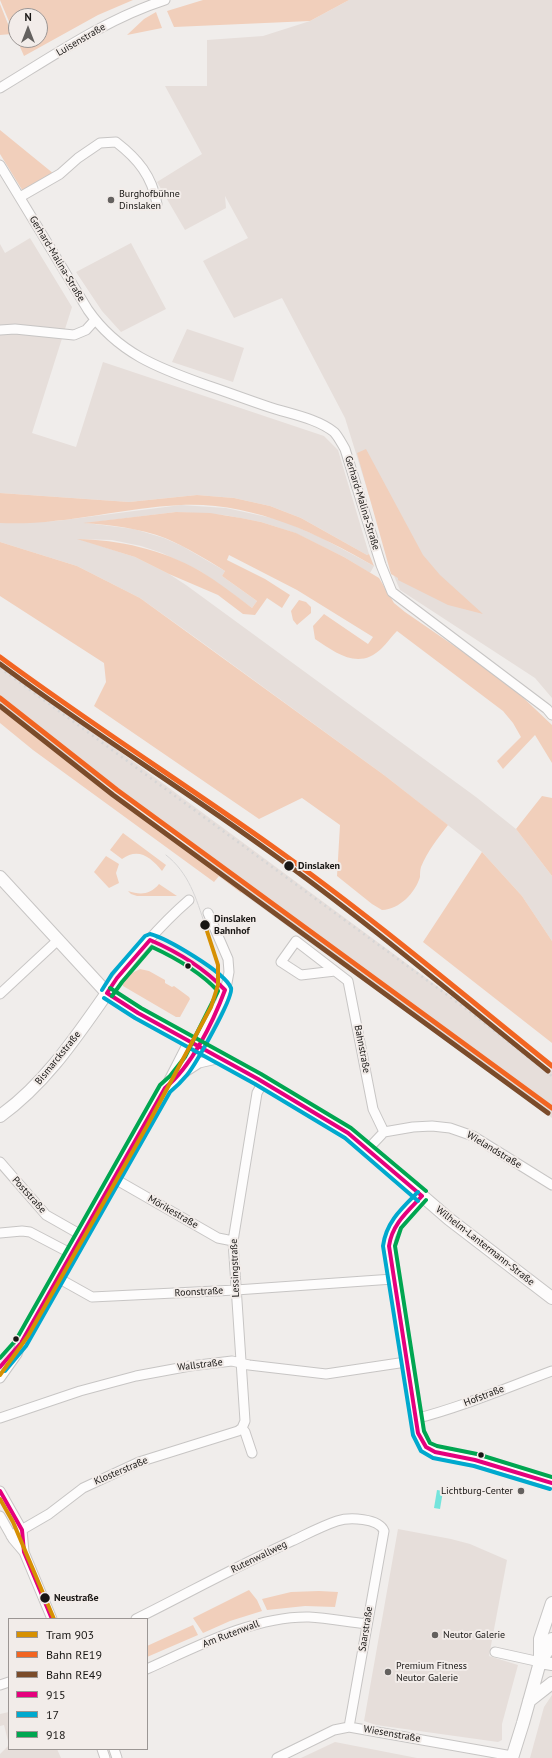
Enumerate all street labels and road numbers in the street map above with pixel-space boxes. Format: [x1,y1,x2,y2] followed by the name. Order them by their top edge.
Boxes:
[54,21,108,59] street label: Luisenstraße
[27,214,87,304] street label: Gerhard-Malina-Straße
[342,454,382,552] street label: Gerhard-Malina-Straße
[351,1024,373,1074] street label: Bahnstraße
[33,1029,83,1087] street label: Bismarckstraße
[464,1129,524,1171] street label: Wielandstraße
[9,1174,49,1216] street label: Poststraße
[146,1193,200,1231] street label: Mörikestraße
[433,1204,537,1288] street label: Wilhelm-Lantermann-Straße
[228,1239,242,1297] street label: Lessingstraße
[174,1285,224,1299] street label: Roonstraße
[177,1356,223,1374] street label: Wallstraße
[462,1383,506,1409] street label: Hofstraße
[92,1454,150,1488] street label: Klosterstraße
[229,1538,289,1576] street label: Rutenwallweg
[357,1606,375,1652] street label: Saarstraße
[201,1618,261,1650] street label: Am Rutenwall
[363,1723,421,1745] street label: Wiesenstraße

